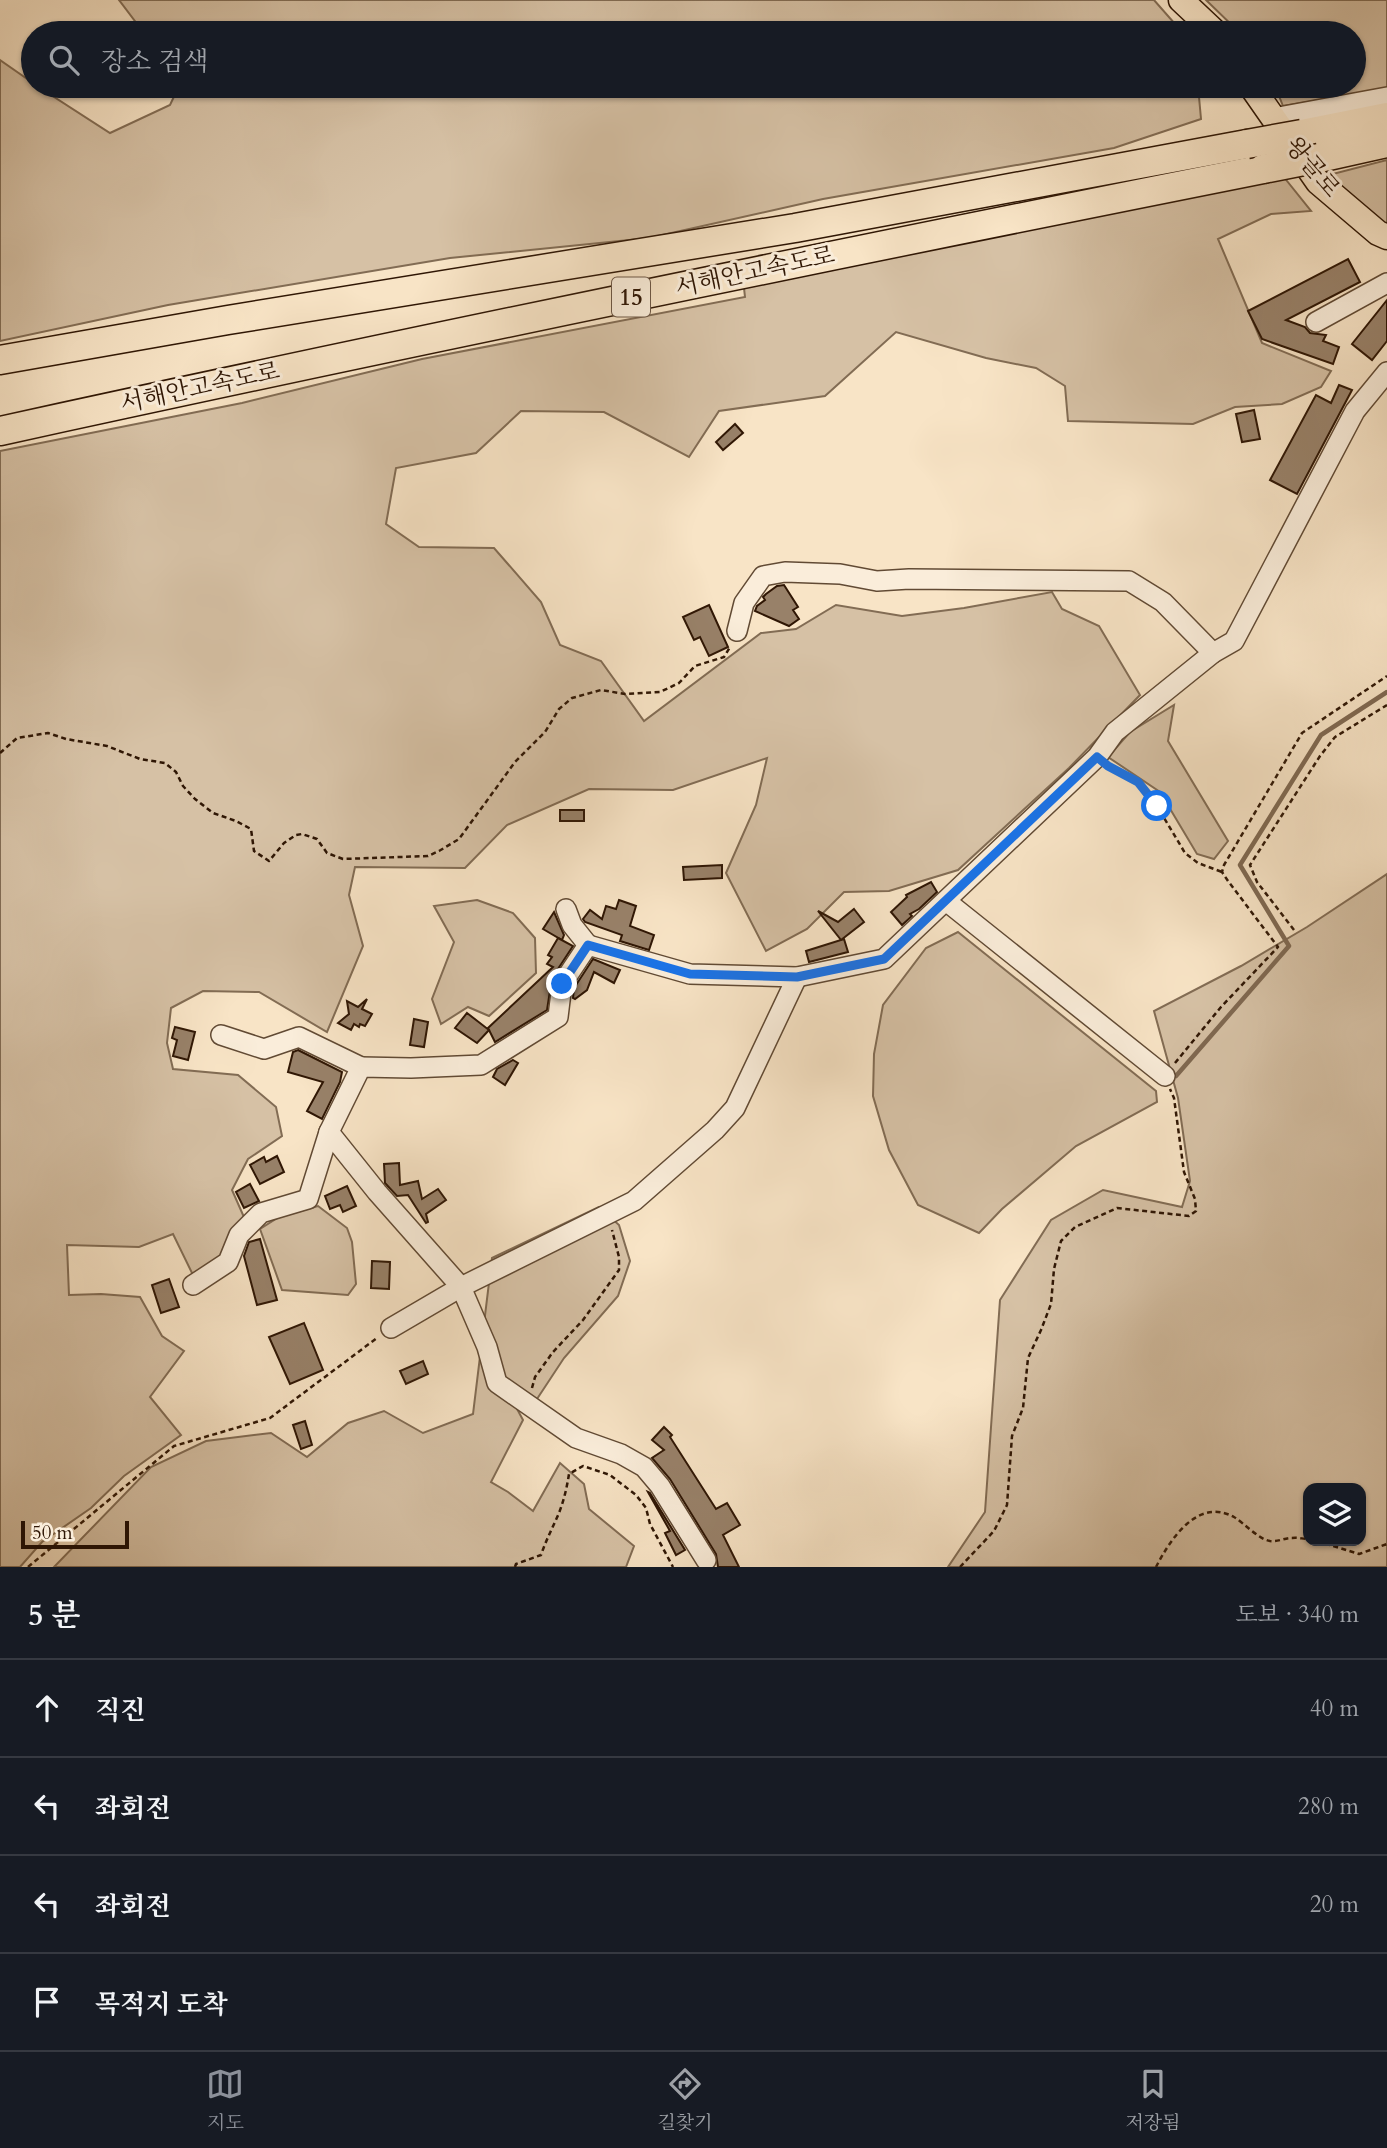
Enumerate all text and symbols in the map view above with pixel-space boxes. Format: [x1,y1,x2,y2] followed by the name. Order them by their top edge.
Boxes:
[21,21,1366,98] search box
[45,41,83,79] icon: search
[101,44,208,79] text: 장소 검색
[1278,130,1348,205] street label: 왕골로
[672,238,838,305] street label: 서해안고속도로
[612,278,650,316] road number: 15
[117,354,283,421] street label: 서해안고속도로
[1141,790,1172,821] route start
[546,968,577,999] route end
[1303,1483,1366,1546] map controls
[1303,1483,1366,1546] button: layers
[21,1518,130,1550] scale bar
[32,1520,73,1546] text: 50 m
[28,1595,80,1636] text: 5 분
[1235,1599,1359,1630] text: 도보 · 340 m
[28,1689,66,1727] icon: ahead
[95,1693,145,1728] text: 직진
[1310,1693,1359,1724] text: 40 m
[28,1787,66,1825] icon: left
[95,1791,170,1826] text: 좌회전
[1298,1791,1359,1822] text: 280 m
[28,1885,66,1923] icon: left
[95,1889,170,1924] text: 좌회전
[1310,1889,1359,1920] text: 20 m
[28,1983,66,2021] icon: arrive
[95,1987,228,2022] text: 목적지 도착
[206,2065,244,2136] tab: 지도
[657,2065,712,2136] tab: 길찾기
[1125,2065,1181,2136] tab: 저장됨

